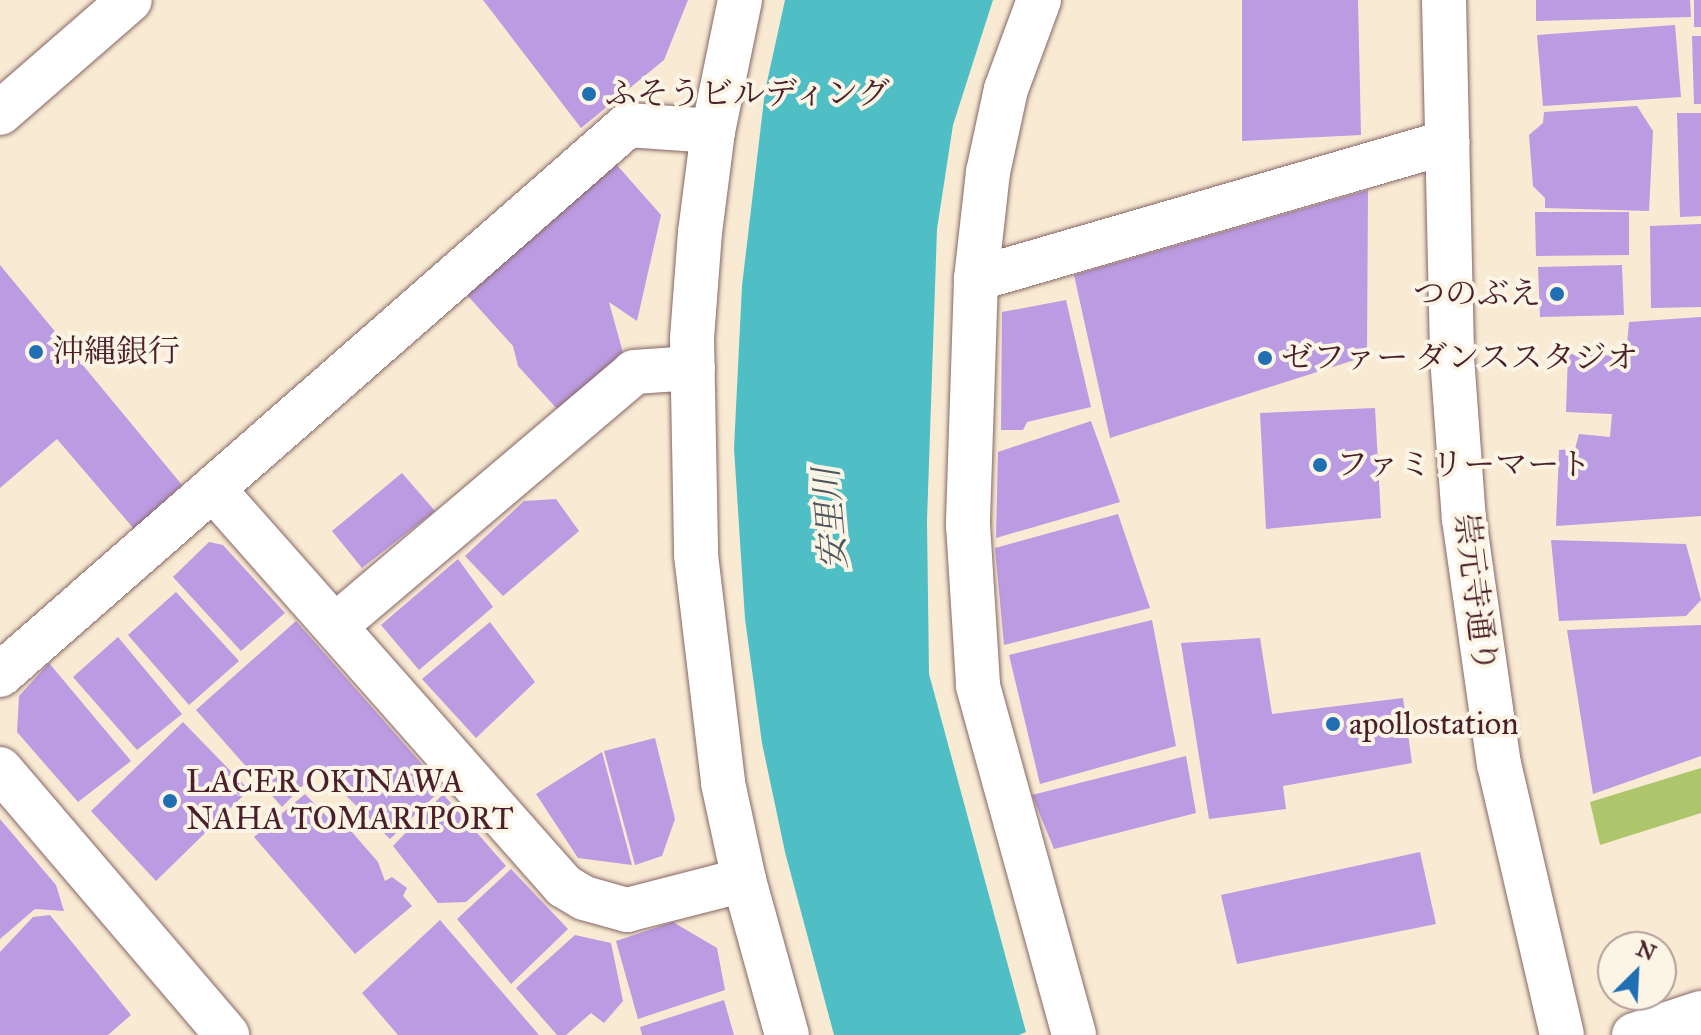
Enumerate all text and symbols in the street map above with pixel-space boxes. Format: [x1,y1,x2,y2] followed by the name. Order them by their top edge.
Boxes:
[605,75,893,113] place label: ふそうビルディング
[580,85,598,103] marker: ふそうビルディング
[1413,275,1541,313] place label: つのぶえ
[1548,285,1566,303] marker: つのぶえ
[52,333,180,371] place label: 沖縄銀行
[1281,339,1640,377] place label: ゼファー ダンススタジオ
[27,343,45,361] marker: 沖縄銀行
[1256,349,1274,367] marker: ゼファー ダンススタジオ
[1336,446,1592,484] place label: ファミリーマート
[1311,456,1329,474] marker: ファミリーマート
[805,466,855,572] water label: 安里川
[1446,511,1504,675] street label: 崇元寺通り
[1349,705,1518,743] place label: apollostation
[1324,715,1342,733] marker: apollostation
[186,764,514,839] place label: LACER OKINAWA NAHA TOMARIPORT
[161,792,179,810] marker: LACER OKINAWA NAHA TOMARIPORT
[1597,931,1677,1011] north arrow
[1632,934,1660,967] text: N

